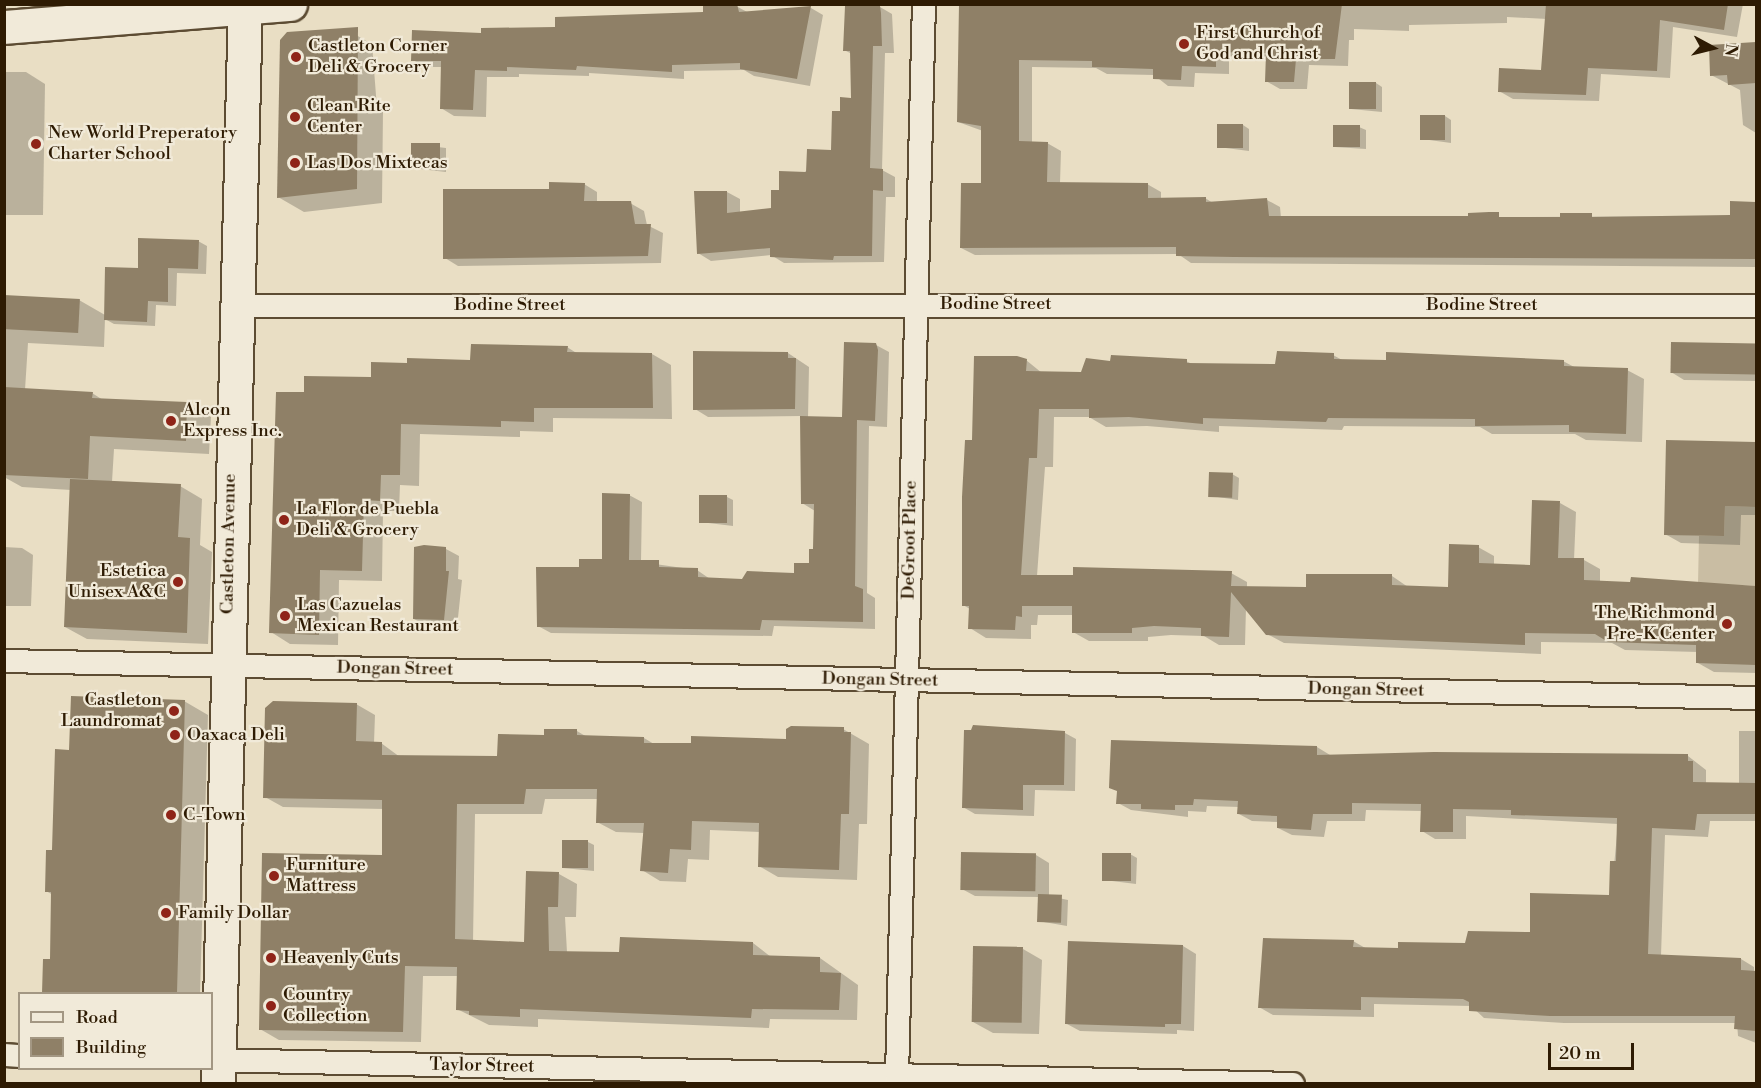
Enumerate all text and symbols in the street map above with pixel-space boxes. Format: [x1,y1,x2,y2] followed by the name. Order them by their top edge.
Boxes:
[1683,18,1743,78] north arrow
[1196,23,1320,66] place label: First Church of God and Christ
[308,36,447,78] place label: Castleton Corner Deli & Grocery
[1177,37,1191,51] marker: First Church of God and Christ
[1720,43,1742,58] text: N
[289,50,303,64] marker: Castleton Corner Deli & Grocery
[307,96,391,138] place label: Clean Rite Center
[288,110,302,124] marker: Clean Rite Center
[48,123,237,166] place label: New World Preperatory Charter School
[29,137,43,151] marker: New World Preperatory Charter School
[307,152,448,174] place label: Las Dos Mixtecas
[288,156,302,170] marker: Las Dos Mixtecas
[940,293,1052,315] street label: Bodine Street
[454,294,566,316] street label: Bodine Street
[1426,294,1538,316] street label: Bodine Street
[183,400,282,442] place label: Alcon Express Inc.
[164,414,178,428] marker: Alcon Express Inc.
[217,474,241,614] street label: Castleton Avenue
[898,480,922,600] street label: DeGroot Place
[296,499,439,542] place label: La Flor de Puebla Deli & Grocery
[277,513,291,527] marker: La Flor de Puebla Deli & Grocery
[68,561,166,604] place label: Estetica Unisex A&C
[171,575,185,589] marker: Estetica Unisex A&C
[297,595,459,638] place label: Las Cazuelas Mexican Restaurant
[1594,603,1715,646] place label: The Richmond Pre-K Center
[278,609,292,623] marker: Las Cazuelas Mexican Restaurant
[1720,617,1734,631] marker: The Richmond Pre-K Center
[337,657,453,681] street label: Dongan Street
[822,668,938,692] street label: Dongan Street
[1308,678,1424,702] street label: Dongan Street
[61,690,162,732] place label: Castleton Laundromat
[167,704,181,718] marker: Castleton Laundromat
[187,724,285,746] place label: Oaxaca Deli
[168,728,182,742] marker: Oaxaca Deli
[183,804,245,826] place label: C-Town
[164,808,178,822] marker: C-Town
[286,855,366,898] place label: Furniture Mattress
[267,869,281,883] marker: Furniture Mattress
[178,902,289,924] place label: Family Dollar
[159,906,173,920] marker: Family Dollar
[283,947,399,969] place label: Heavenly Cuts
[264,951,278,965] marker: Heavenly Cuts
[283,985,367,1028] place label: Country Collection
[18,992,213,1070] legend
[264,999,278,1013] marker: Country Collection
[76,1006,118,1029] text: Road
[1551,1031,1636,1069] scale bar
[76,1036,146,1059] text: Building
[1559,1042,1601,1065] text: 20 m
[429,1054,535,1078] street label: Taylor Street

